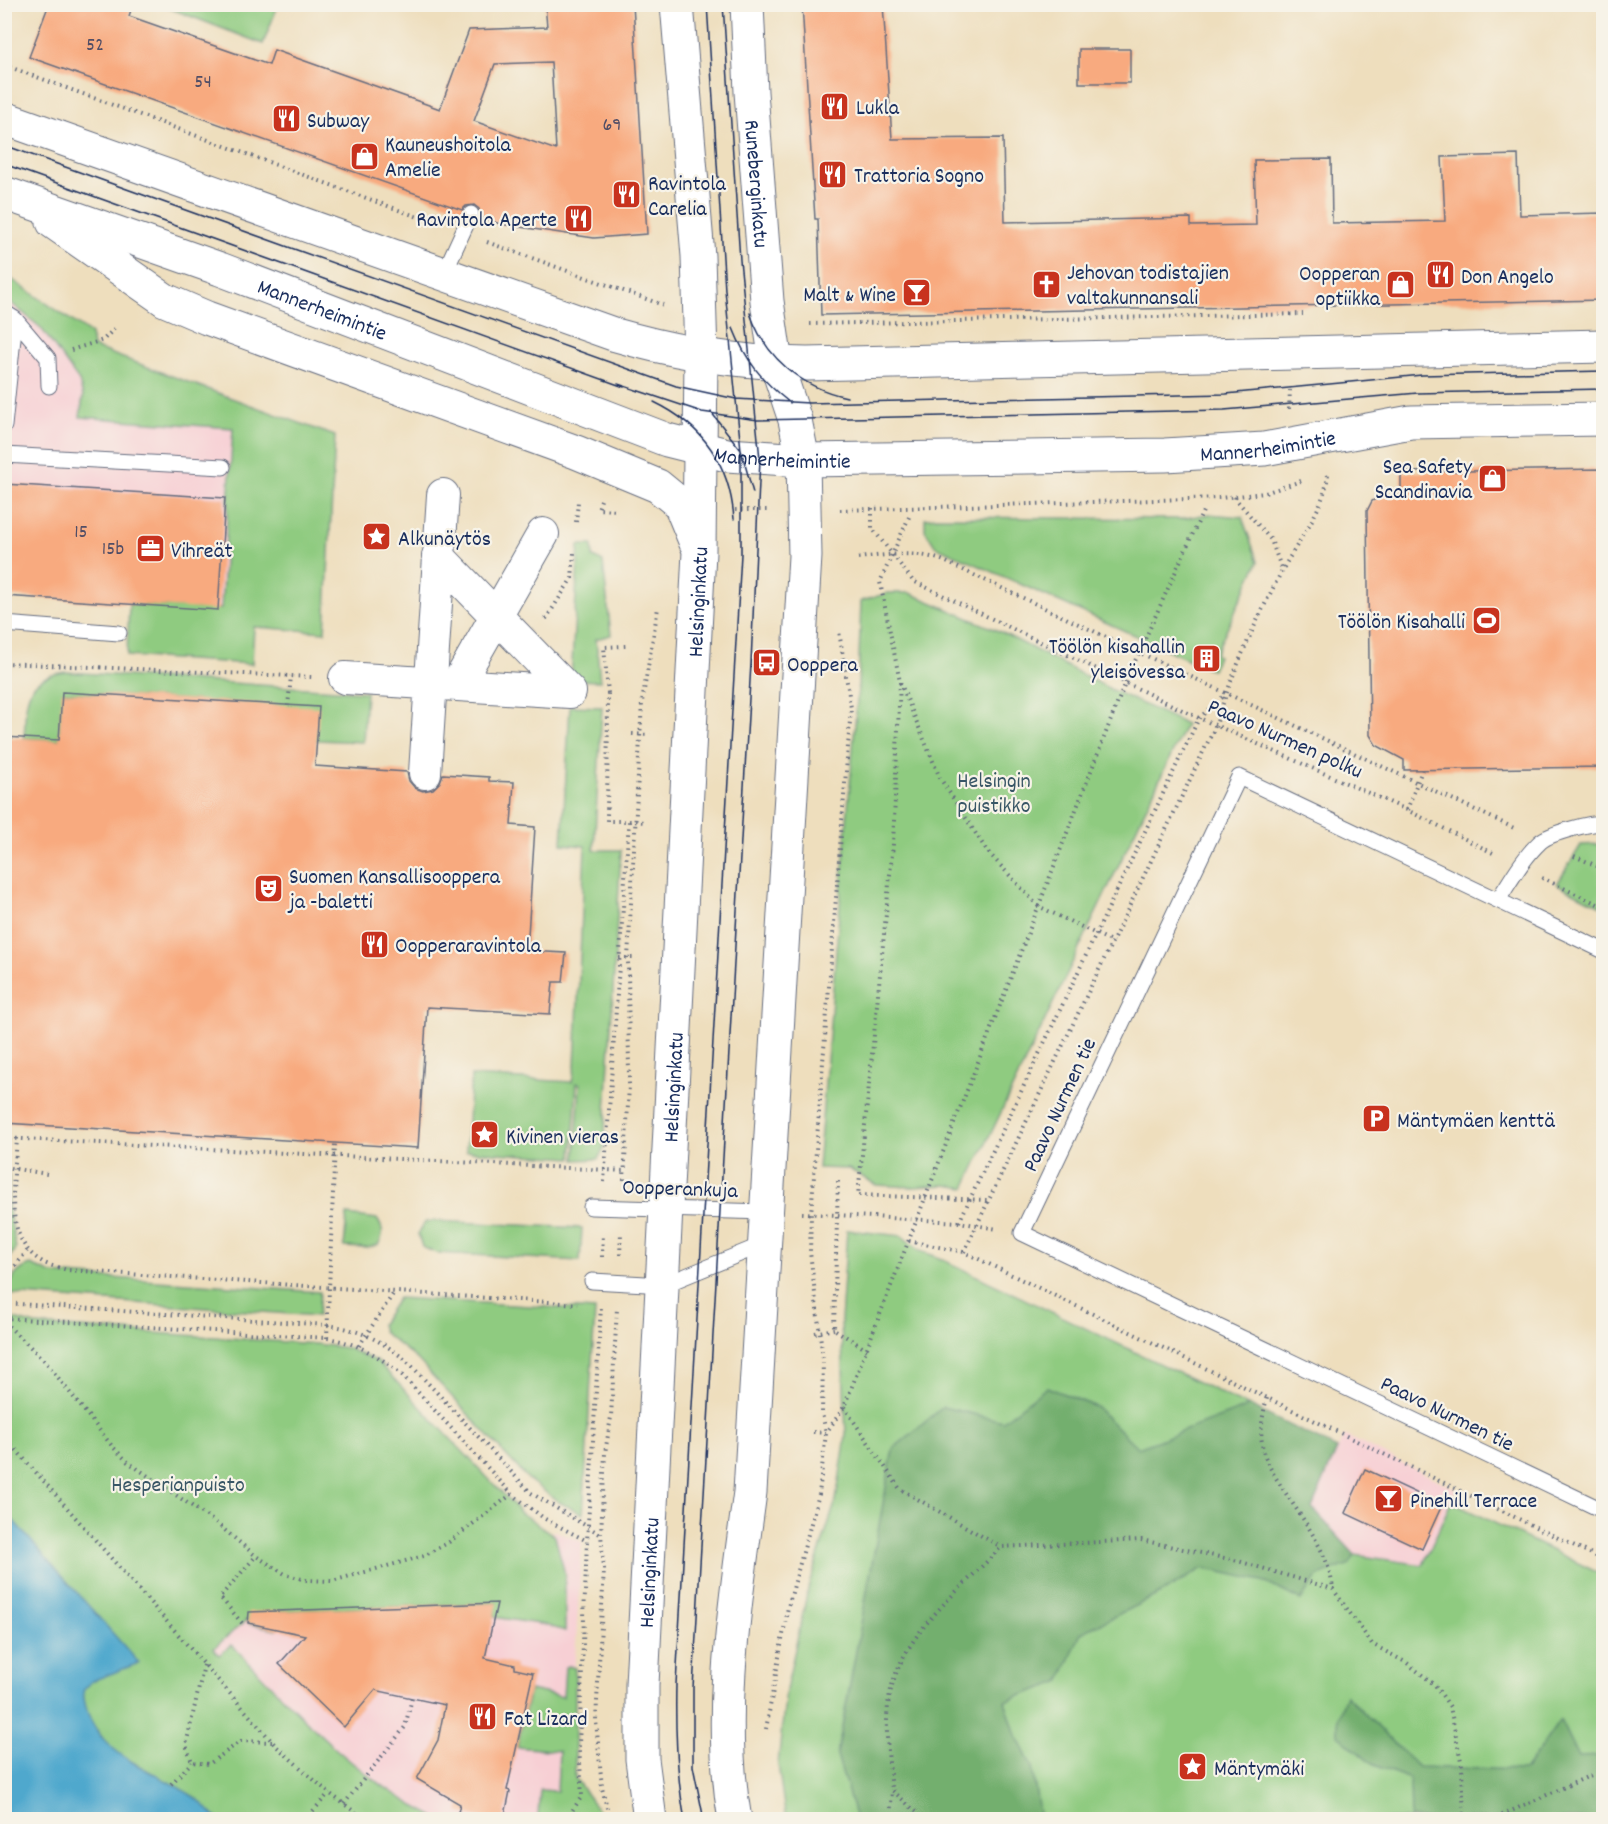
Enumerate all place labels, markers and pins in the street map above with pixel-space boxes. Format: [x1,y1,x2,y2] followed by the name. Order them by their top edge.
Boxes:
[819,90,851,122] restaurant icon: Lukla
[856,94,900,125] place label: Lukla
[270,103,302,135] restaurant icon: Subway
[307,107,370,138] place label: Subway
[385,131,512,187] place label: Kauneushoitola Amelie
[348,140,380,172] shop icon: Kauneushoitola Amelie
[817,158,849,190] restaurant icon: Trattoria Sogno
[854,162,984,193] place label: Trattoria Sogno
[648,170,727,226] place label: Ravintola Carelia
[611,179,643,211] restaurant icon: Ravintola Carelia
[562,202,594,234] restaurant icon: Ravintola Aperte
[416,206,557,237] place label: Ravintola Aperte
[1067,259,1229,315] place label: Jehovan todistajien valtakunnansali
[1424,259,1456,291] restaurant icon: Don Angelo
[1299,260,1381,316] place label: Oopperan optiikka
[1461,263,1554,294] place label: Don Angelo
[1030,268,1062,300] church icon: Jehovan todistajien valtakunnansali
[1385,269,1417,301] shop icon: Oopperan optiikka
[901,277,933,309] bar icon: Malt & Wine
[803,281,896,312] place label: Malt & Wine
[1375,453,1473,509] place label: Sea Safety Scandinavia
[1477,462,1509,494] shop icon: Sea Safety Scandinavia
[361,521,393,553] place icon: Alkunäytös
[398,525,491,556] place label: Alkunäytös
[134,533,166,565] office icon: Vihreät
[171,537,233,568] place label: Vihreät
[1470,604,1502,636] sports icon: Töölön Kisahalli
[1338,608,1465,639] place label: Töölön Kisahalli
[1049,633,1186,689] place label: Töölön kisahallin yleisövessa
[1190,642,1222,674] building icon: Töölön kisahallin yleisövessa
[750,647,782,679] bus stop icon: Ooppera
[787,651,859,682] place label: Ooppera
[287,863,501,919] place label: Suomen Kansallisooppera ja -baletti
[252,872,284,904] theatre icon: Suomen Kansallisooppera ja -baletti
[358,928,390,960] restaurant icon: Oopperaravintola
[395,932,542,963] place label: Oopperaravintola
[1360,1103,1392,1135] parking icon: Mäntymäen kenttä
[1397,1107,1555,1138] place label: Mäntymäen kenttä
[469,1119,501,1151] place icon: Kivinen vieras
[506,1123,619,1154] place label: Kivinen vieras
[1373,1483,1405,1515] bar icon: Pinehill Terrace
[1410,1487,1537,1518] place label: Pinehill Terrace
[467,1701,499,1733] restaurant icon: Fat Lizard
[504,1705,587,1736] place label: Fat Lizard
[1177,1751,1209,1783] place icon: Mäntymäki
[1214,1755,1304,1786] place label: Mäntymäki

